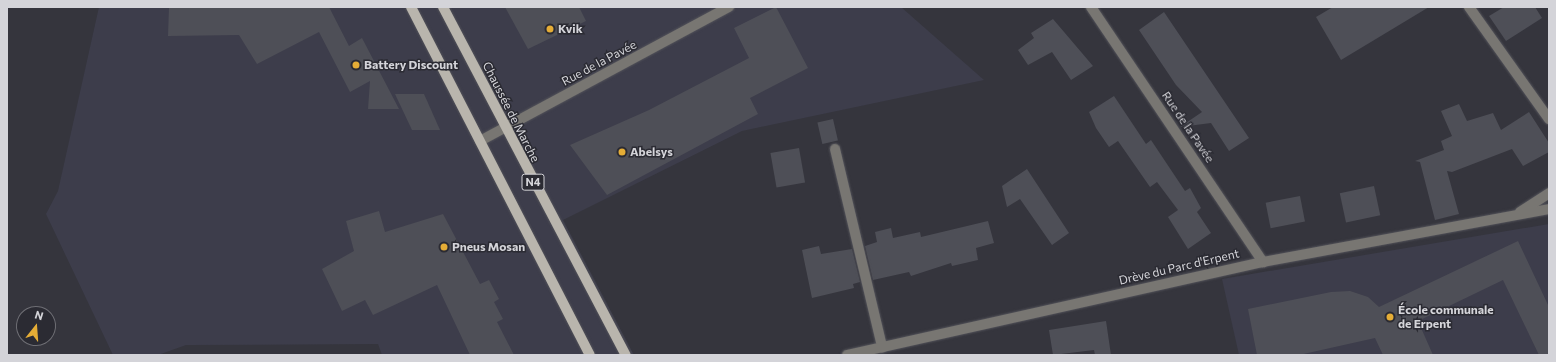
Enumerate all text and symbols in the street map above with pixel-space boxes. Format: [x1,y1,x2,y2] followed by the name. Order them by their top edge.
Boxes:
[558,22,583,36] place label: Kvik
[545,24,555,34] marker: Kvik
[559,37,639,89] street label: Rue de la Pavée
[364,58,458,72] place label: Battery Discount
[479,59,543,165] street label: Chaussée de Marche
[351,60,361,70] marker: Battery Discount
[1159,89,1217,165] street label: Rue de la Pavée
[630,145,673,159] place label: Abelsys
[617,147,627,157] marker: Abelsys
[521,173,545,191] road number: N4
[452,240,525,254] place label: Pneus Mosan
[439,242,449,252] marker: Pneus Mosan
[1117,246,1241,288] street label: Drève du Parc d'Erpent
[1398,303,1494,331] place label: École communale de Erpent
[16,306,56,346] north arrow
[34,308,45,322] text: N
[1385,312,1395,322] marker: École communale de Erpent

